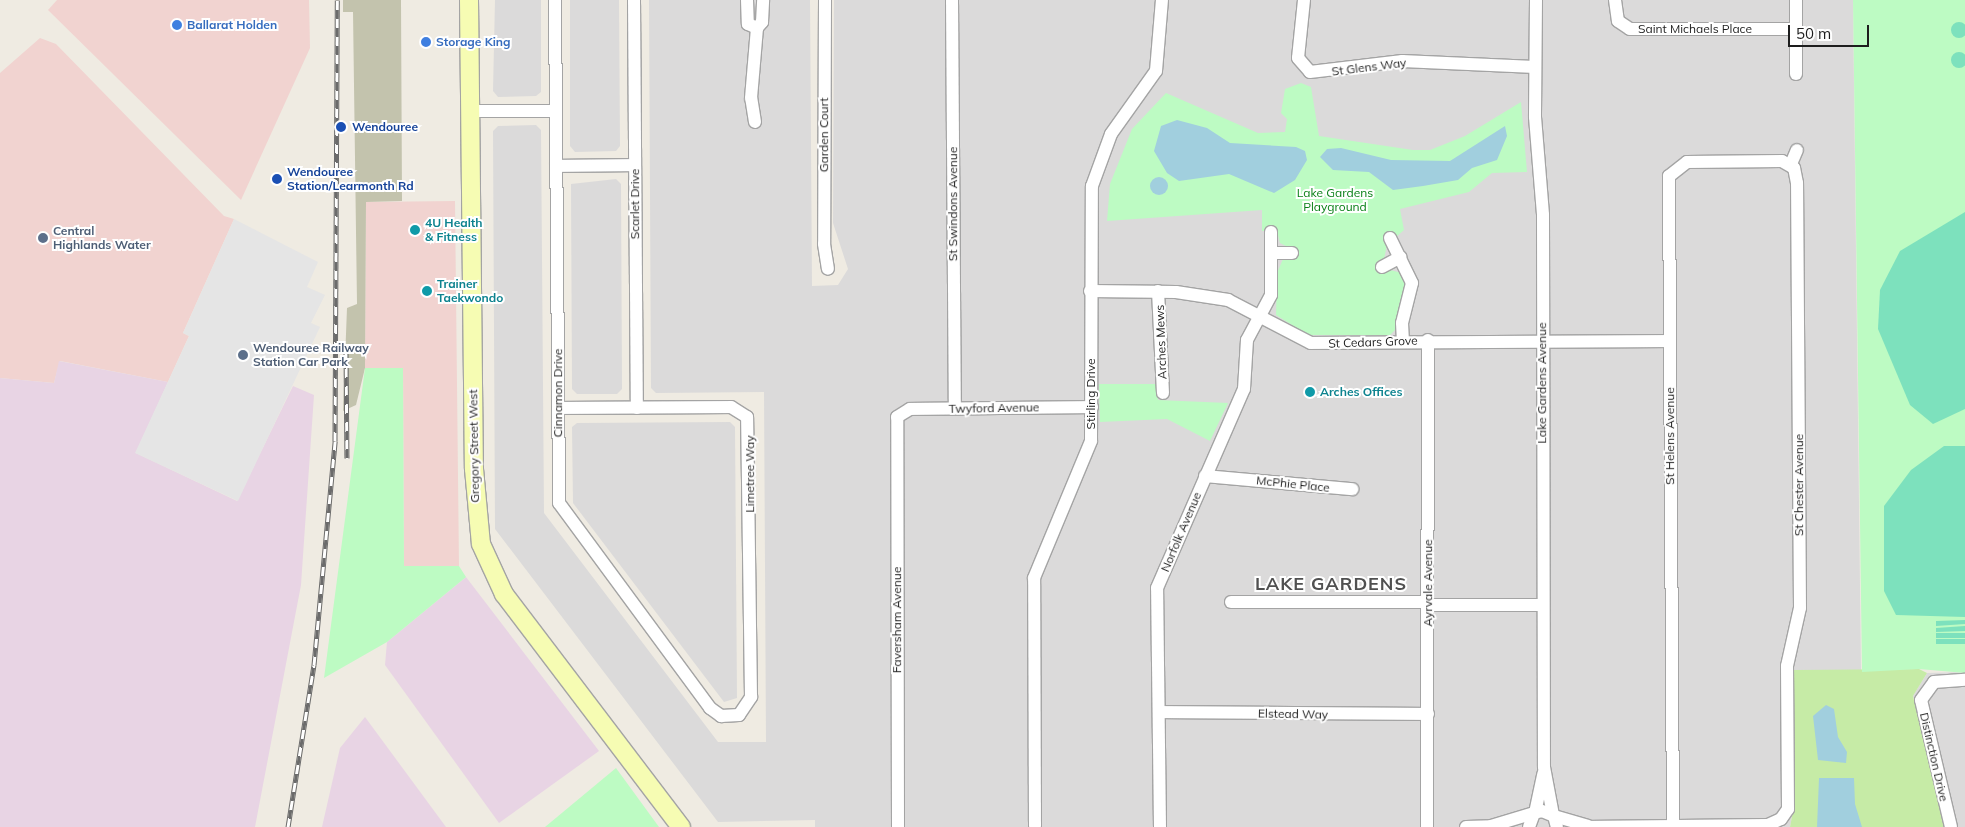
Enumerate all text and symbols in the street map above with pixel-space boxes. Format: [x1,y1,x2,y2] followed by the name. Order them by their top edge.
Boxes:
[1790,15,1871,47] scale bar
[187,18,277,32] place label: Ballarat Holden
[171,19,183,31] marker: Ballarat Holden
[1638,22,1752,36] street label: Saint Michaels Place
[1796,24,1831,43] text: 50 m
[436,35,511,49] place label: Storage King
[420,36,432,48] marker: Storage King
[1331,55,1407,79] street label: St Glens Way
[817,98,831,172] street label: Garden Court
[334,120,348,134] marker: Wendouree
[352,120,418,134] place label: Wendouree
[946,147,960,261] street label: St Swindons Avenue
[287,165,414,193] place label: Wendouree Station/Learmonth Rd
[628,169,642,239] street label: Scarlet Drive
[271,173,283,185] marker: Wendouree Station/Learmonth Rd
[1297,186,1373,214] park label: Lake Gardens Playground
[425,216,483,244] place label: 4U Health & Fitness
[53,224,151,252] place label: Central Highlands Water
[409,224,421,236] marker: 4U Health & Fitness
[37,232,49,244] marker: Central Highlands Water
[437,277,503,305] place label: Trainer Taekwondo
[421,285,433,297] marker: Trainer Taekwondo
[1153,304,1169,380] street label: Arches Mews
[1535,322,1549,444] street label: Lake Gardens Avenue
[1328,333,1418,351] street label: St Cedars Grove
[253,341,369,369] place label: Wendouree Railway Station Car Park
[237,349,249,361] marker: Wendouree Railway Station Car Park
[551,349,565,437] street label: Cinnamon Drive
[1084,359,1098,429] street label: Stirling Drive
[1320,385,1402,399] place label: Arches Offices
[1304,386,1316,398] marker: Arches Offices
[1663,387,1677,485] street label: St Helens Avenue
[466,389,482,503] street label: Gregory Street West
[949,400,1039,416] street label: Twyford Avenue
[1792,434,1806,536] street label: St Chester Avenue
[743,435,757,513] street label: Limetree Way
[1256,473,1330,495] street label: McPhie Place
[1158,490,1204,574] street label: Norfolk Avenue
[1421,539,1435,627] street label: Ayrvale Avenue
[890,567,904,673] street label: Faversham Avenue
[1253,573,1409,595] district label: LAKE GARDENS
[1258,706,1328,722] street label: Elstead Way
[1917,711,1951,803] street label: Distinction Drive

